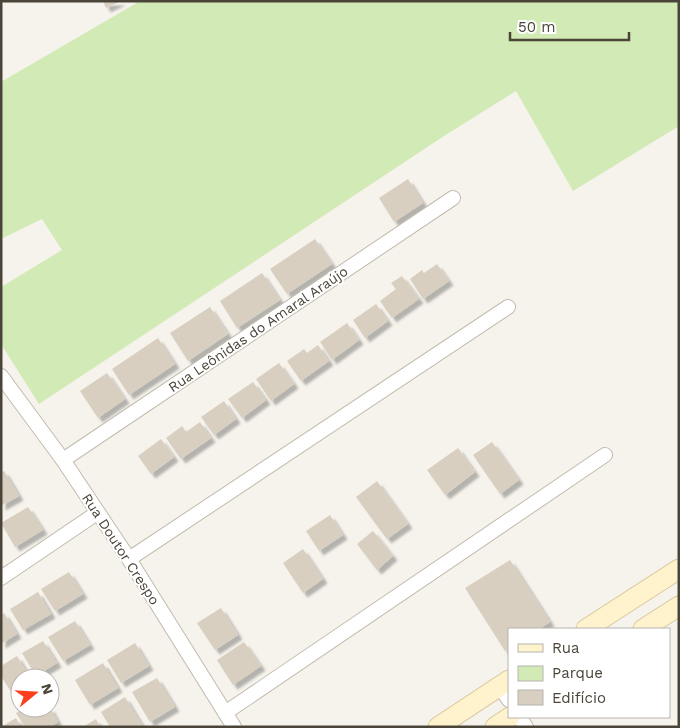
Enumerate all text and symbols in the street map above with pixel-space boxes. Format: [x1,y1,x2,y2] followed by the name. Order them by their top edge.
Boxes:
[510,10,629,42] scale bar
[518,18,555,36] text: 50 m
[165,263,351,395] street label: Rua Leônidas do Amaral Araújo
[79,490,163,608] street label: Rua Doutor Crespo
[508,628,670,718] legend
[552,639,580,657] text: Rua
[552,664,603,682] text: Parque
[10,668,60,718] north arrow
[38,682,57,696] text: N
[552,689,606,707] text: Edifício

